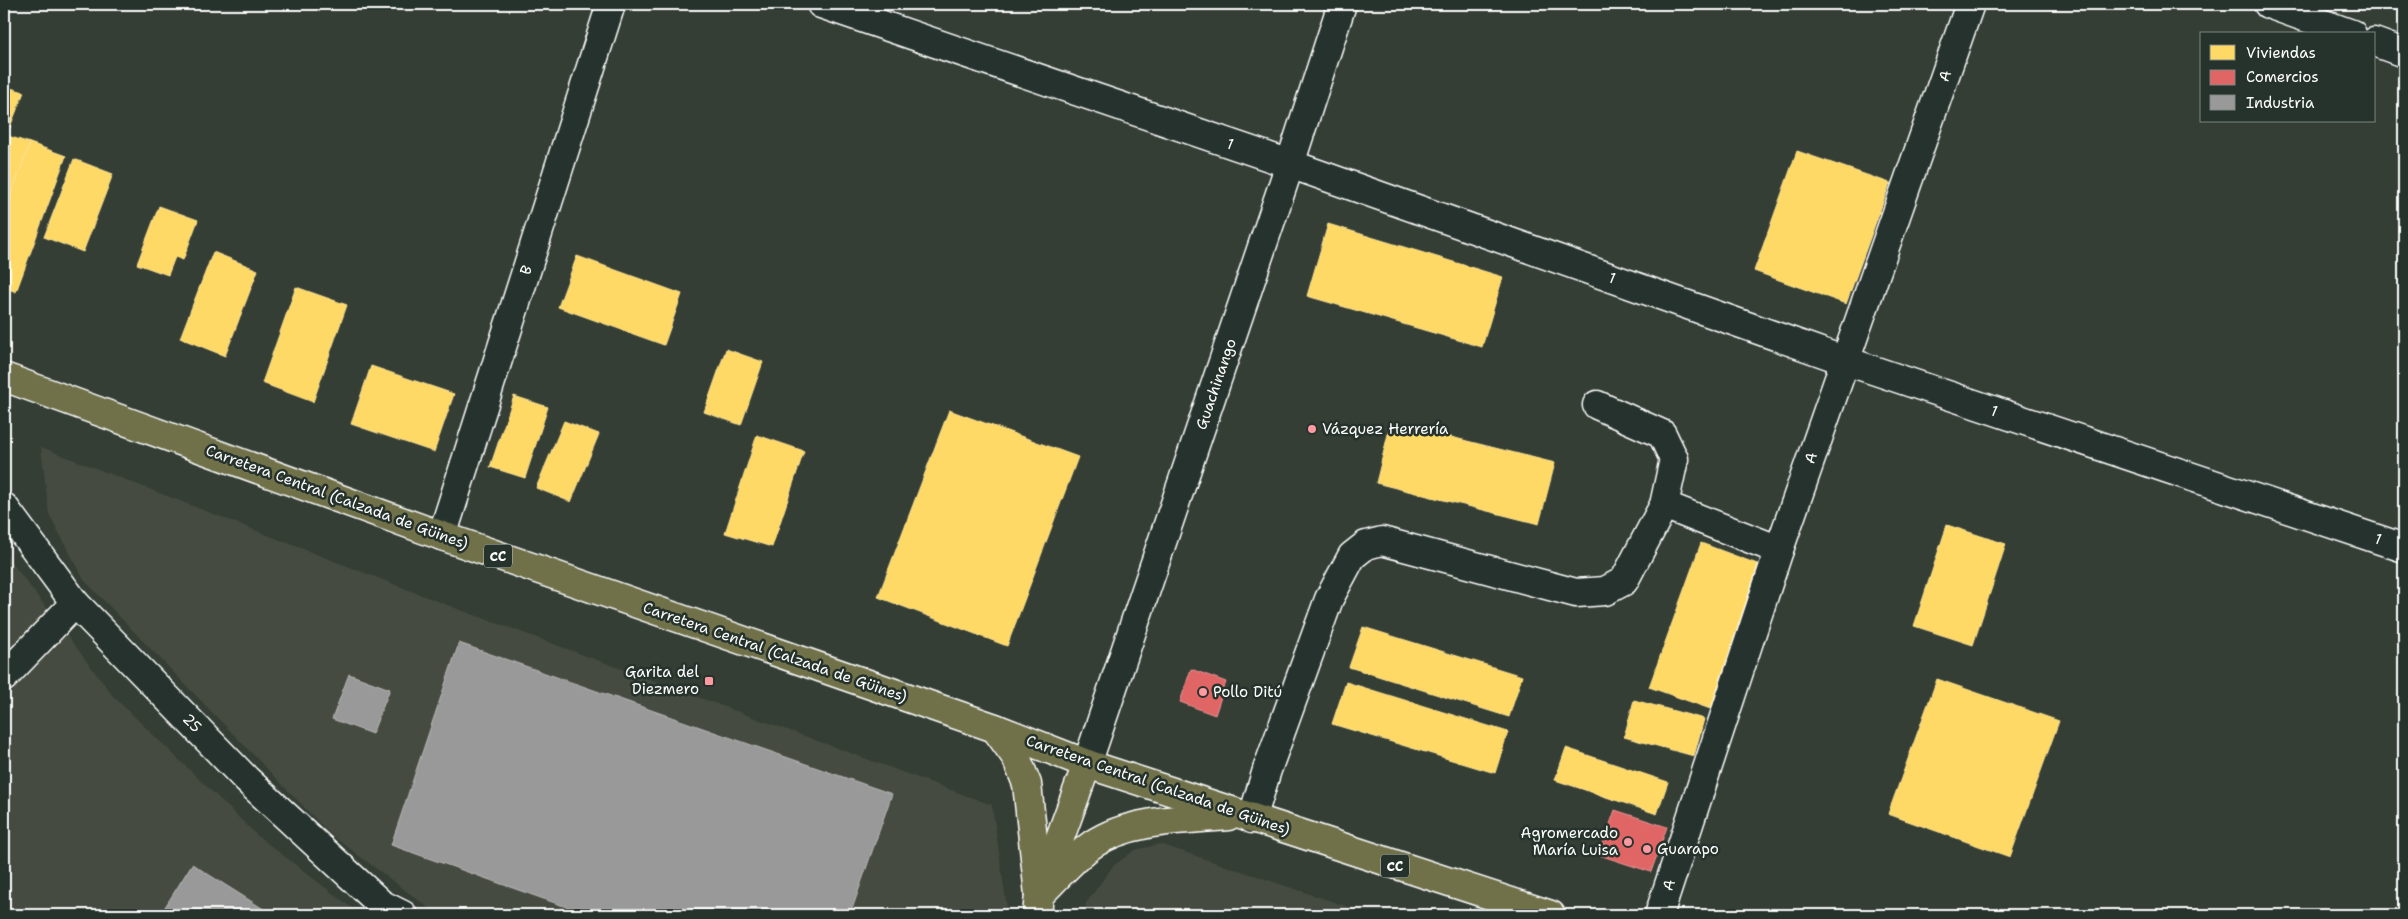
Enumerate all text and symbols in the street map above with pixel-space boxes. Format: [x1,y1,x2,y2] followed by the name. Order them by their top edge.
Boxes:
[2200,32,2376,122] legend
[2246,43,2316,63] text: Viviendas
[1934,67,1956,84] street label: A
[2246,67,2319,87] text: Comercios
[2246,93,2315,113] text: Industria
[1224,134,1236,154] street label: 1
[515,263,537,277] street label: B
[1606,268,1618,288] street label: 1
[1191,336,1241,432] street label: Guachinango
[1988,401,2000,421] street label: 1
[1322,419,1449,439] place label: Vázquez Herrería
[1306,423,1318,435] marker: Vázquez Herrería
[203,440,471,554] street label: Carretera Central (Calzada de Güines)
[1800,449,1822,467] street label: A
[2372,529,2384,549] street label: 1
[484,544,512,568] road number: CC
[640,597,910,707] street label: Carretera Central (Calzada de Güines)
[625,662,699,699] place label: Garita del Diezmero
[703,675,715,687] marker: Garita del Diezmero
[1213,682,1282,702] place label: Pollo Ditú
[1197,686,1209,698] marker: Pollo Ditú
[178,709,206,737] street label: 25
[1023,730,1293,840] street label: Carretera Central (Calzada de Güines)
[1521,823,1619,860] place label: Agromercado María Luisa
[1622,836,1634,848] marker: Agromercado María Luisa
[1657,839,1719,859] place label: Guarapo
[1641,843,1653,855] marker: Guarapo
[1381,854,1409,878] road number: CC
[1658,877,1680,893] street label: A

